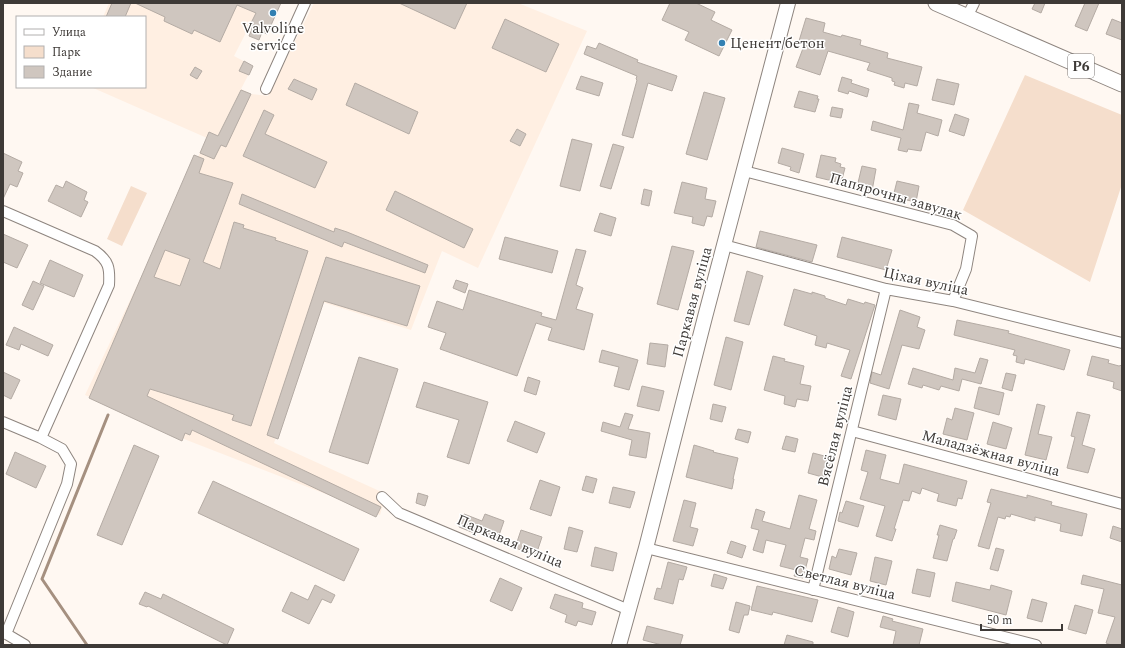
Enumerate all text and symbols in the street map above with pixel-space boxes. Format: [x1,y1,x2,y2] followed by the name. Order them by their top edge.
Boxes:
[268,8,278,18] marker: Valvoline service
[16,16,146,88] legend
[242,17,304,57] place label: Valvoline service
[52,23,86,42] text: Улица
[730,32,825,55] place label: Ценент/бетон
[717,38,727,48] marker: Ценент/бетон
[52,43,81,62] text: Парк
[1068,54,1094,78] road number: Р6
[52,63,92,82] text: Здание
[827,166,965,226] street label: Папярочны завулак
[667,244,718,360] street label: Паркавая вуліца
[881,261,971,302] street label: Ціхая вуліца
[812,383,859,489] street label: Вясёлая вуліца
[919,424,1063,483] street label: Маладзёжная вуліца
[453,509,567,575] street label: Паркавая вуліца
[792,559,899,606] street label: Светлая вуліца
[981,606,1062,632] scale bar
[987,611,1012,630] text: 50 m

